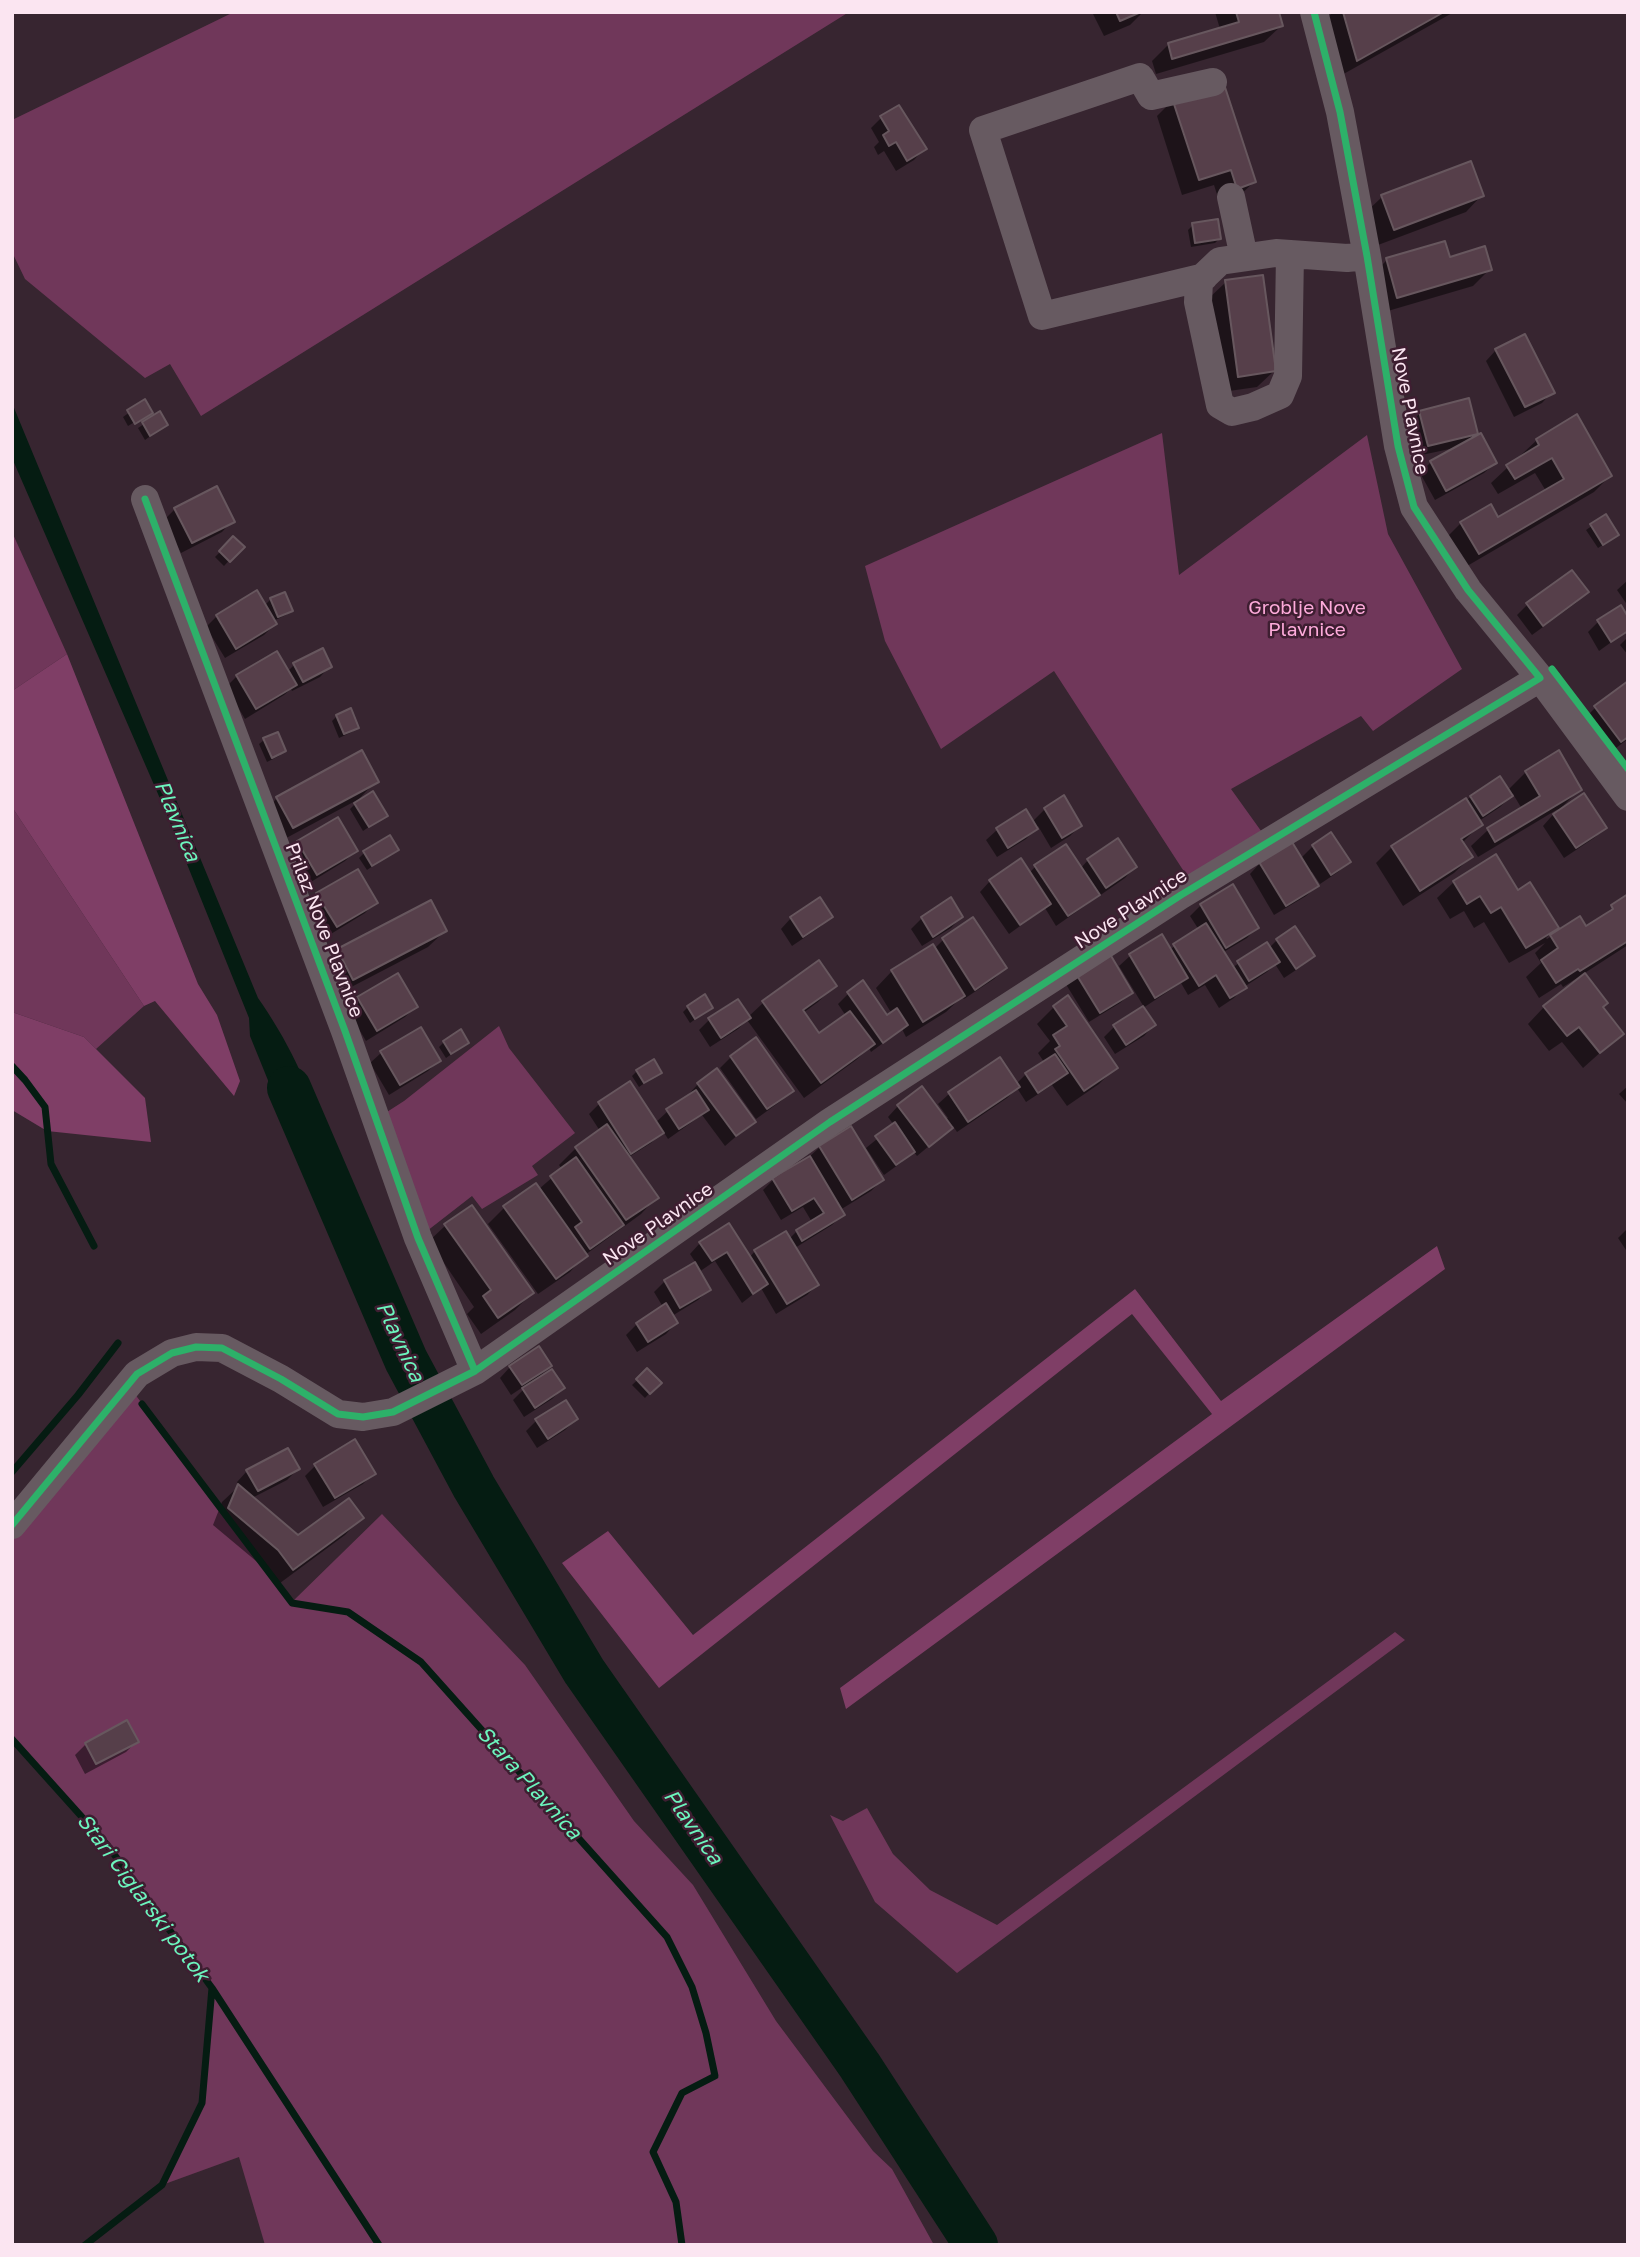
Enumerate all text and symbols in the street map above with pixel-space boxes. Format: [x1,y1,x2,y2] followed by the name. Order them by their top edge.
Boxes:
[1386,345,1434,477] street label: Nove Plavnice
[1248,597,1366,641] park label: Groblje Nove Plavnice
[149,777,205,865] water label: Plavnica
[280,839,368,1021] street label: Prilaz Nove Plavnice
[1071,864,1191,954] street label: Nove Plavnice
[599,1178,717,1270] street label: Nove Plavnice
[371,1298,429,1386] water label: Plavnica
[471,1721,587,1845] water label: Stara Plavnica
[658,1785,728,1869] water label: Plavnica
[71,1809,215,1987] water label: Stari Ciglarski potok

